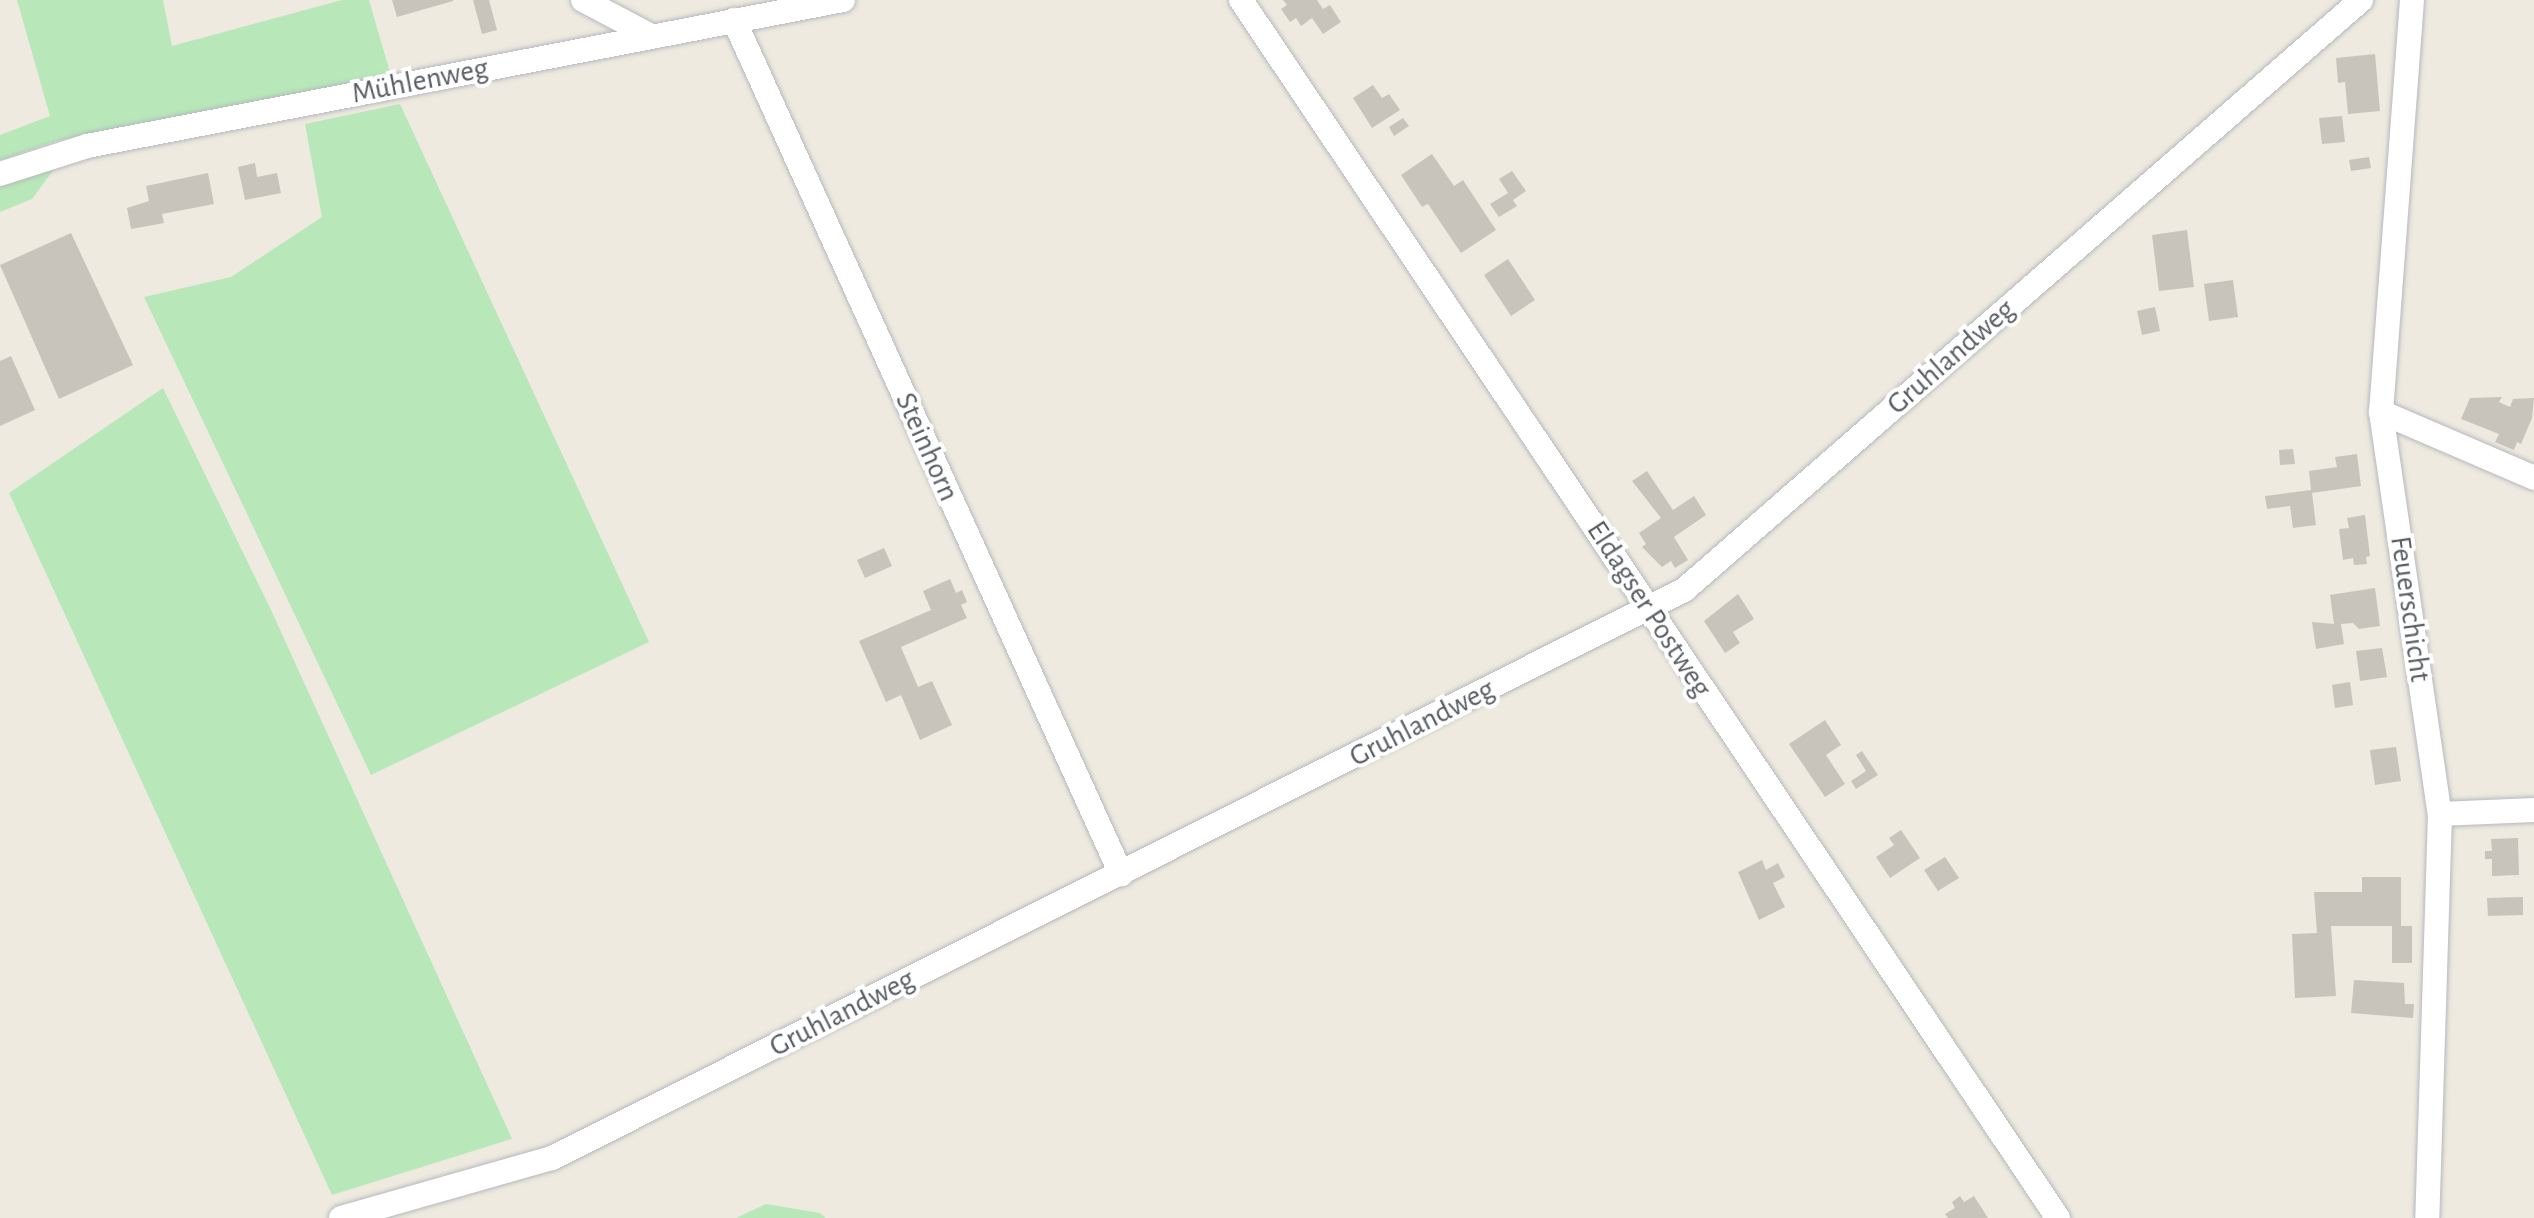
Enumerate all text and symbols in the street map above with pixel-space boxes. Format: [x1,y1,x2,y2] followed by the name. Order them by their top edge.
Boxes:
[349,50,491,112] street label: Mühlenweg
[1880,292,2022,422] street label: Gruhlandweg
[887,387,967,507] street label: Steinhorn
[1579,514,1719,704] street label: Eldagser Postweg
[2382,534,2438,684] street label: Feuerschicht
[1343,671,1501,775] street label: Gruhlandweg
[763,961,921,1065] street label: Gruhlandweg

